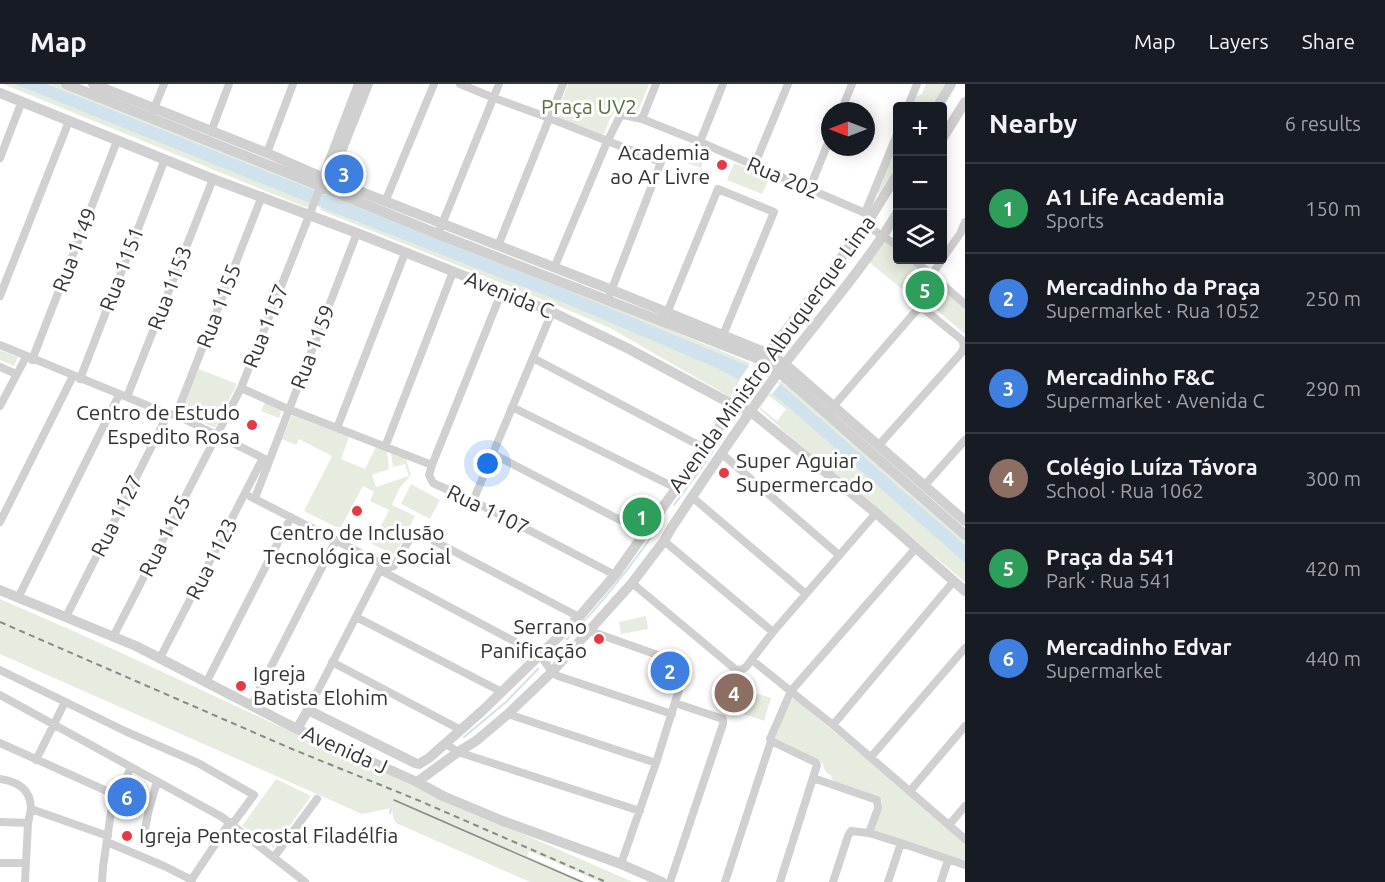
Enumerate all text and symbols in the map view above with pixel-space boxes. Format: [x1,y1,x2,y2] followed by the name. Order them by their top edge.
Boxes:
[30,26,87,57] text: Map
[1134,29,1175,53] text: Map
[1208,29,1269,53] text: Layers
[1302,29,1355,53] text: Share
[541,94,637,118] park label: Praça UV2
[821,102,875,156] north arrow
[893,102,947,264] map controls
[893,102,947,156] button: +
[989,109,1077,138] text: Nearby
[1285,112,1361,135] text: 6 results
[610,140,710,188] place label: Academia ao Ar Livre
[744,151,823,203] street label: Rua 202
[324,152,364,196] pin: 3
[893,156,947,210] button: −
[715,158,729,172] marker: Academia ao Ar Livre
[1046,184,1225,209] text: A1 Life Academia
[1003,197,1014,220] text: 1
[1305,197,1361,220] text: 150 m
[47,204,101,295] street label: Rua 1149
[1046,209,1104,232] text: Sports
[893,210,947,264] button: layers
[663,211,880,496] street label: Avenida Ministro Albuquerque Lima
[94,223,148,314] street label: Rua 1151
[142,242,196,333] street label: Rua 1153
[191,260,245,351] street label: Rua 1155
[462,266,557,323] street label: Avenida C
[906,268,944,312] pin: 5
[1046,274,1260,299] text: Mercadinho da Praça
[237,280,293,371] street label: Rua 1157
[1003,287,1014,310] text: 2
[1305,287,1361,310] text: 250 m
[1046,299,1260,322] text: Supermarket · Rua 1052
[285,301,339,392] street label: Rua 1159
[1046,364,1215,389] text: Mercadinho F&C
[1003,377,1014,400] text: 3
[1305,377,1361,400] text: 290 m
[1046,389,1265,412] text: Supermarket · Avenida C
[76,400,240,448] place label: Centro de Estudo Espedito Rosa
[245,418,259,432] marker: Centro de Estudo Espedito Rosa
[736,448,874,496] place label: Super Aguiar Supermercado
[473,449,502,478] your location
[1046,454,1258,479] text: Colégio Luíza Távora
[717,466,731,480] marker: Super Aguiar Supermercado
[1003,467,1014,490] text: 4
[1305,467,1361,490] text: 300 m
[85,471,147,560] street label: Rua 1127
[444,479,533,539] street label: Rua 1107
[1046,479,1204,502] text: School · Rua 1062
[133,491,195,580] street label: Rua 1125
[622,494,662,540] pin: 1
[350,504,364,518] marker: Centro de Inclusão Tecnológica e Social
[180,514,242,603] street label: Rua 1123
[263,520,451,568] place label: Centro de Inclusão Tecnológica e Social
[1046,544,1176,569] text: Praça da 541
[1003,557,1014,580] text: 5
[1305,557,1361,580] text: 420 m
[1046,569,1172,592] text: Park · Rua 541
[480,614,587,662] place label: Serrano Panificação
[592,632,606,646] marker: Serrano Panificação
[1046,634,1232,659] text: Mercadinho Edvar
[1003,647,1014,670] text: 6
[1305,647,1361,670] text: 440 m
[650,648,690,694] pin: 2
[1046,659,1162,682] text: Supermarket
[253,661,388,709] place label: Igreja Batista Elohim
[714,670,754,716] pin: 4
[234,679,248,693] marker: Igreja Batista Elohim
[299,720,392,778] street label: Avenida J
[108,774,146,820] pin: 6
[139,823,398,847] place label: Igreja Pentecostal Filadélfia
[120,829,134,843] marker: Igreja Pentecostal Filadélfia

